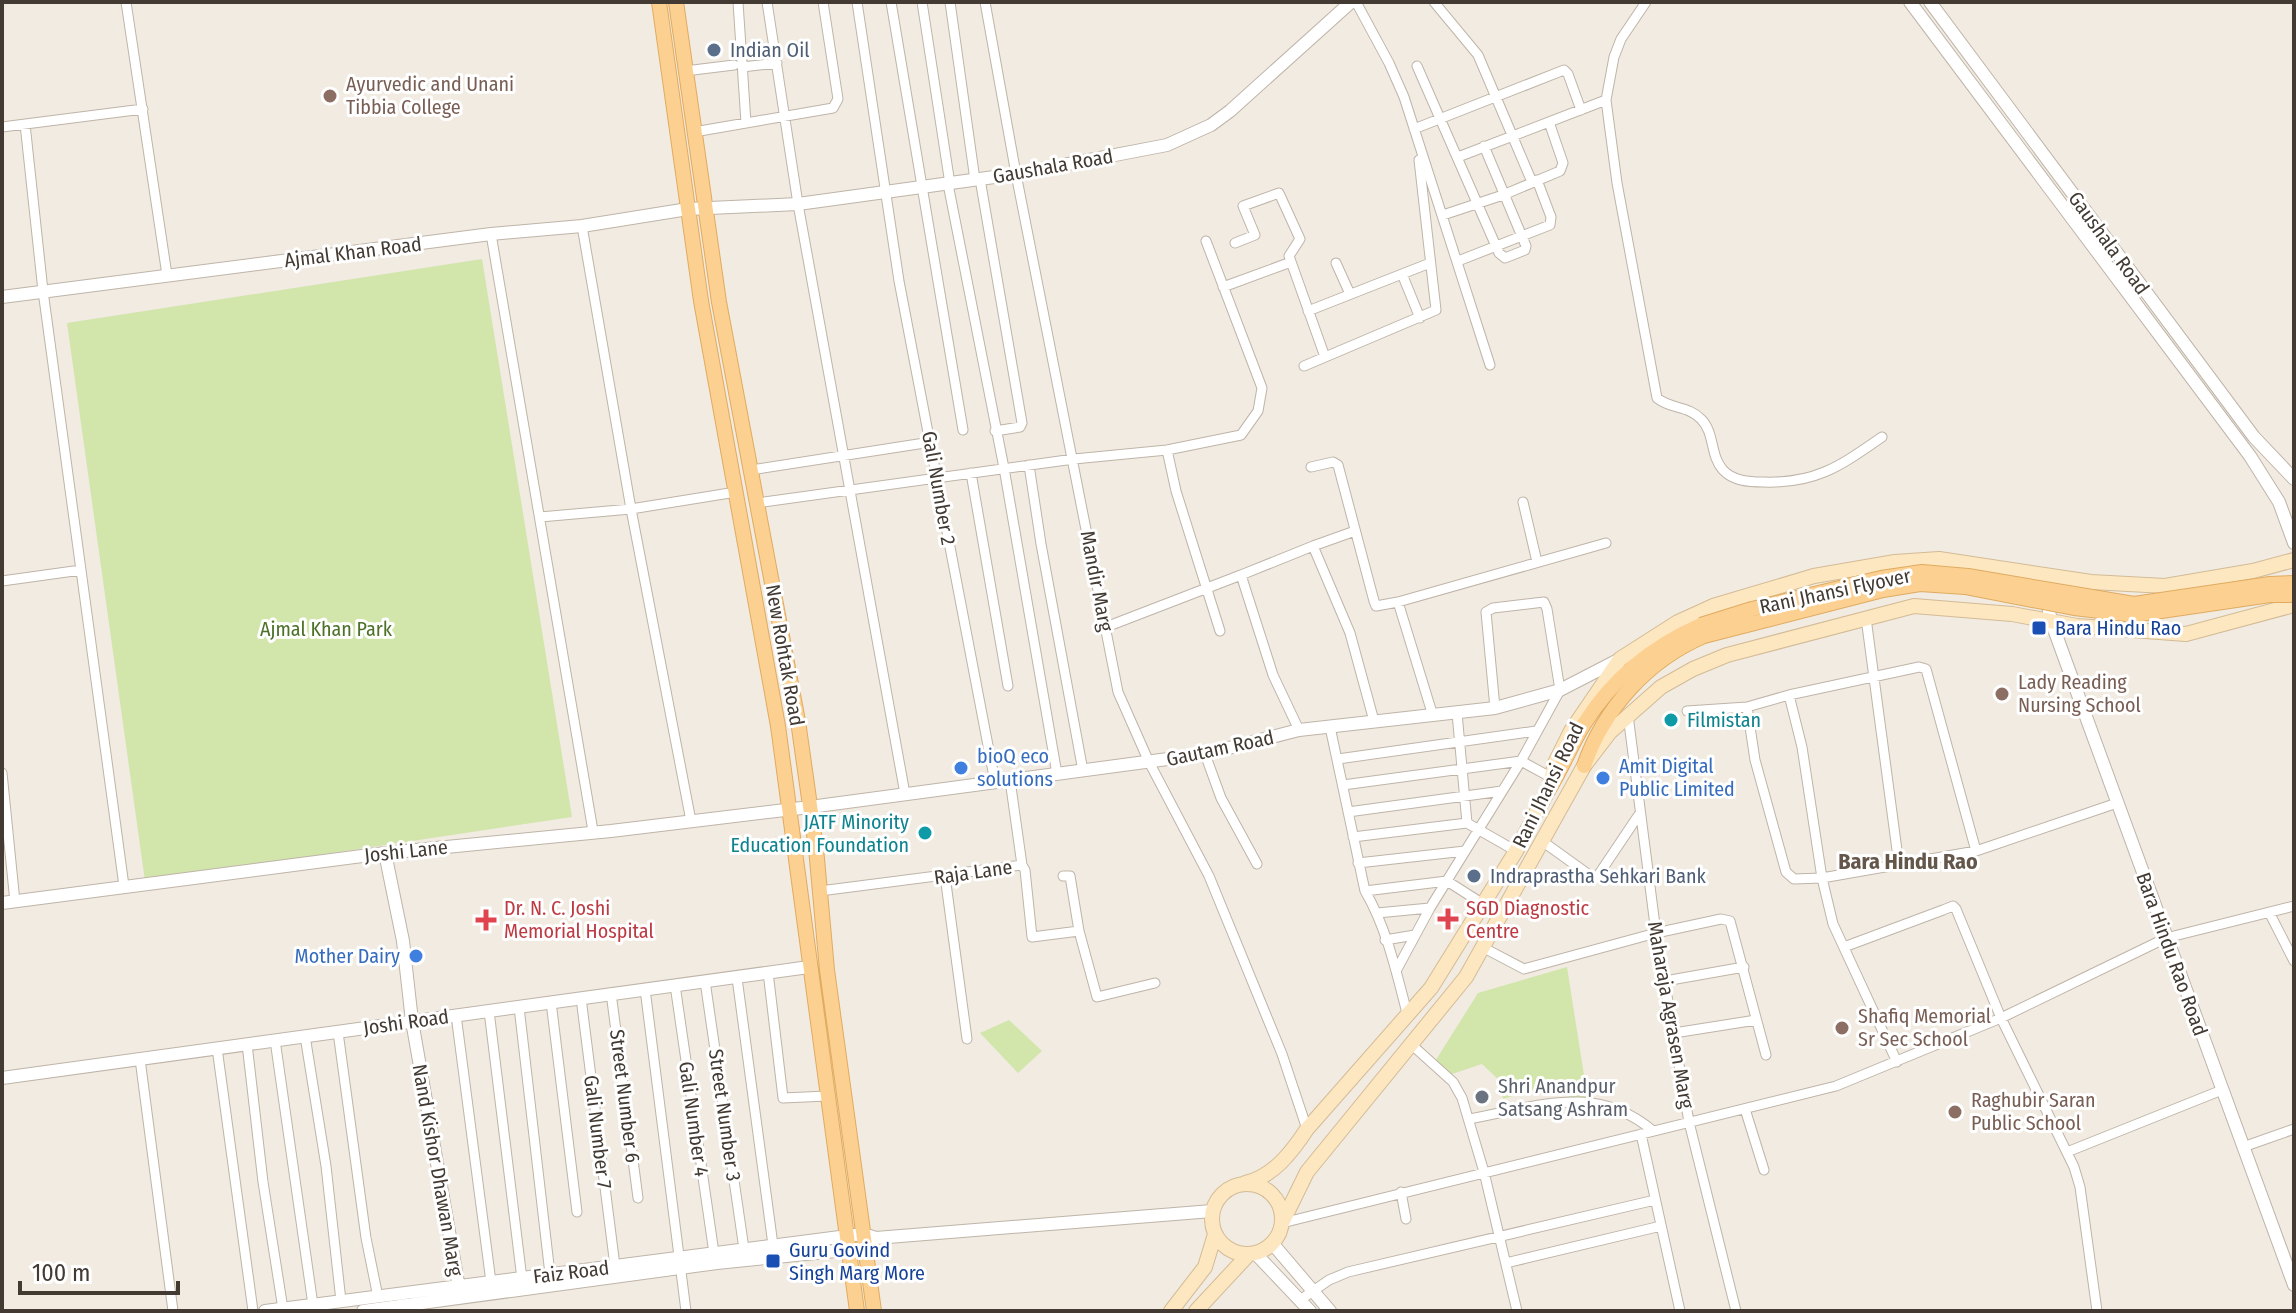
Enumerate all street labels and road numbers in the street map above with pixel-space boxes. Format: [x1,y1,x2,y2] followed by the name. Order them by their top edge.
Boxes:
[991,144,1115,188] street label: Gaushala Road
[2064,187,2154,299] street label: Gaushala Road
[283,232,423,272] street label: Ajmal Khan Road
[917,429,961,547] street label: Gali Number 2
[1075,529,1119,634] street label: Mandir Marg
[1757,563,1913,619] street label: Rani Jhansi Flyover
[761,582,809,728] street label: New Rohtak Road
[1507,718,1589,852] street label: Rani Jhansi Road
[1164,725,1276,771] street label: Gautam Road
[363,835,449,867] street label: Joshi Lane
[932,855,1014,889] street label: Raja Lane
[2131,869,2213,1039] street label: Bara Hindu Rao Road
[1643,920,1699,1111] street label: Maharaja Agrasen Marg
[362,1004,450,1040] street label: Joshi Road
[605,1028,645,1164] street label: Street Number 6
[704,1047,746,1183] street label: Street Number 3
[674,1060,714,1178] street label: Gali Number 4
[408,1062,469,1278] street label: Nand Kishor Dhawan Marg
[579,1074,617,1190] street label: Gali Number 7
[532,1255,610,1289] street label: Faiz Road

